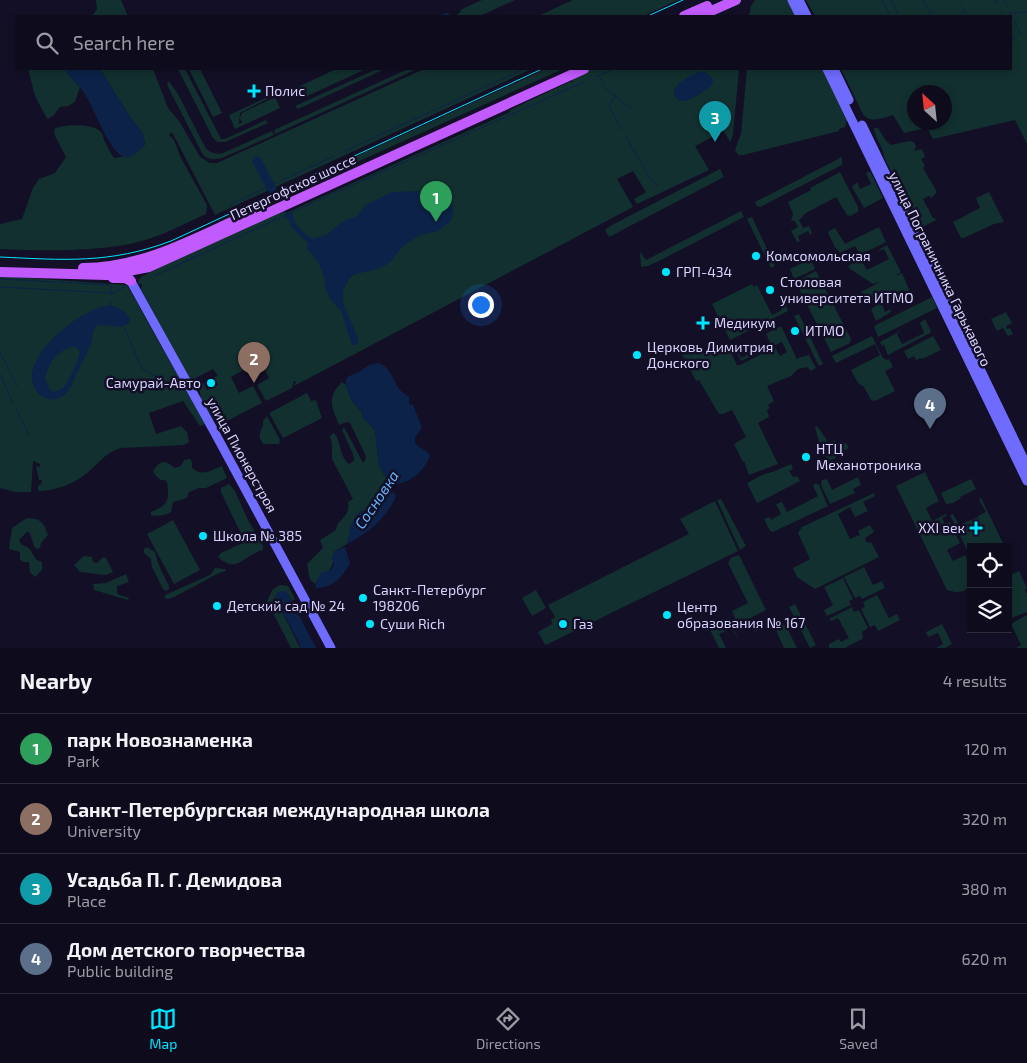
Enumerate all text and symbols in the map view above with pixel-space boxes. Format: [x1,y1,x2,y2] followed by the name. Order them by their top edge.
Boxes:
[15,15,1012,70] search box
[33,29,61,57] icon: search
[73,31,175,54] text: Search here
[265,82,305,99] place label: Полис
[247,84,261,98] marker: Полис
[907,85,952,130] north arrow
[699,101,731,142] pin: 3
[227,150,358,223] street label: Петергофское шоссе
[886,169,995,369] street label: улица Пограничника Гарькавого
[420,181,452,222] pin: 1
[766,247,871,264] place label: Комсомольская
[750,250,762,262] marker: Комсомольская
[676,263,732,280] place label: ГРП-434
[660,266,672,278] marker: ГРП-434
[780,273,914,306] place label: Столовая университета ИТМО
[764,284,776,296] marker: Столовая университета ИТМО
[468,292,494,318] your location
[714,314,776,331] place label: Медикум
[696,316,710,330] marker: Медикум
[805,322,844,339] place label: ИТМО
[789,325,801,337] marker: ИТМО
[647,338,773,371] place label: Церковь Димитрия Донского
[238,342,270,383] pin: 2
[631,349,643,361] marker: Церковь Димитрия Донского
[106,374,201,391] place label: Самурай-Авто
[205,377,217,389] marker: Самурай-Авто
[914,388,946,429] pin: 4
[204,394,281,515] street label: улица Пионерстроя
[816,440,921,473] place label: НТЦ Механотроника
[800,451,812,463] marker: НТЦ Механотроника
[350,467,402,532] water label: Сосновка
[918,519,965,536] place label: XXI век
[969,521,983,535] marker: XXI век
[213,527,302,544] place label: Школа № 385
[197,530,209,542] marker: Школа № 385
[967,543,1012,633] map controls
[967,543,1012,588] button: locate
[373,581,487,614] place label: Санкт-Петербург 198206
[967,588,1012,633] button: layers
[357,592,369,604] marker: Санкт-Петербург 198206
[227,597,345,614] place label: Детский сад № 24
[677,598,805,631] place label: Центр образования № 167
[211,600,223,612] marker: Детский сад № 24
[661,609,673,621] marker: Центр образования № 167
[380,615,445,632] place label: Суши Rich
[573,615,593,632] place label: Газ
[364,618,376,630] marker: Суши Rich
[557,618,569,630] marker: Газ
[20,668,92,693] text: Nearby
[943,671,1007,690] text: 4 results
[67,728,253,751] text: парк Новознаменка
[33,739,39,758] text: 1
[964,739,1007,758] text: 120 m
[67,751,100,770] text: Park
[67,798,490,821] text: Санкт-Петербургская международная школа
[31,809,41,828] text: 2
[962,809,1007,828] text: 320 m
[67,821,141,840] text: University
[67,868,282,891] text: Усадьба П. Г. Демидова
[31,879,41,898] text: 3
[961,879,1007,898] text: 380 m
[67,891,106,910] text: Place
[67,938,305,961] text: Дом детского творчества
[31,949,41,968] text: 4
[962,949,1007,968] text: 620 m
[67,961,173,980] text: Public building
[149,1005,177,1052] tab: Map
[476,1005,541,1052] tab: Directions
[839,1005,878,1052] tab: Saved

